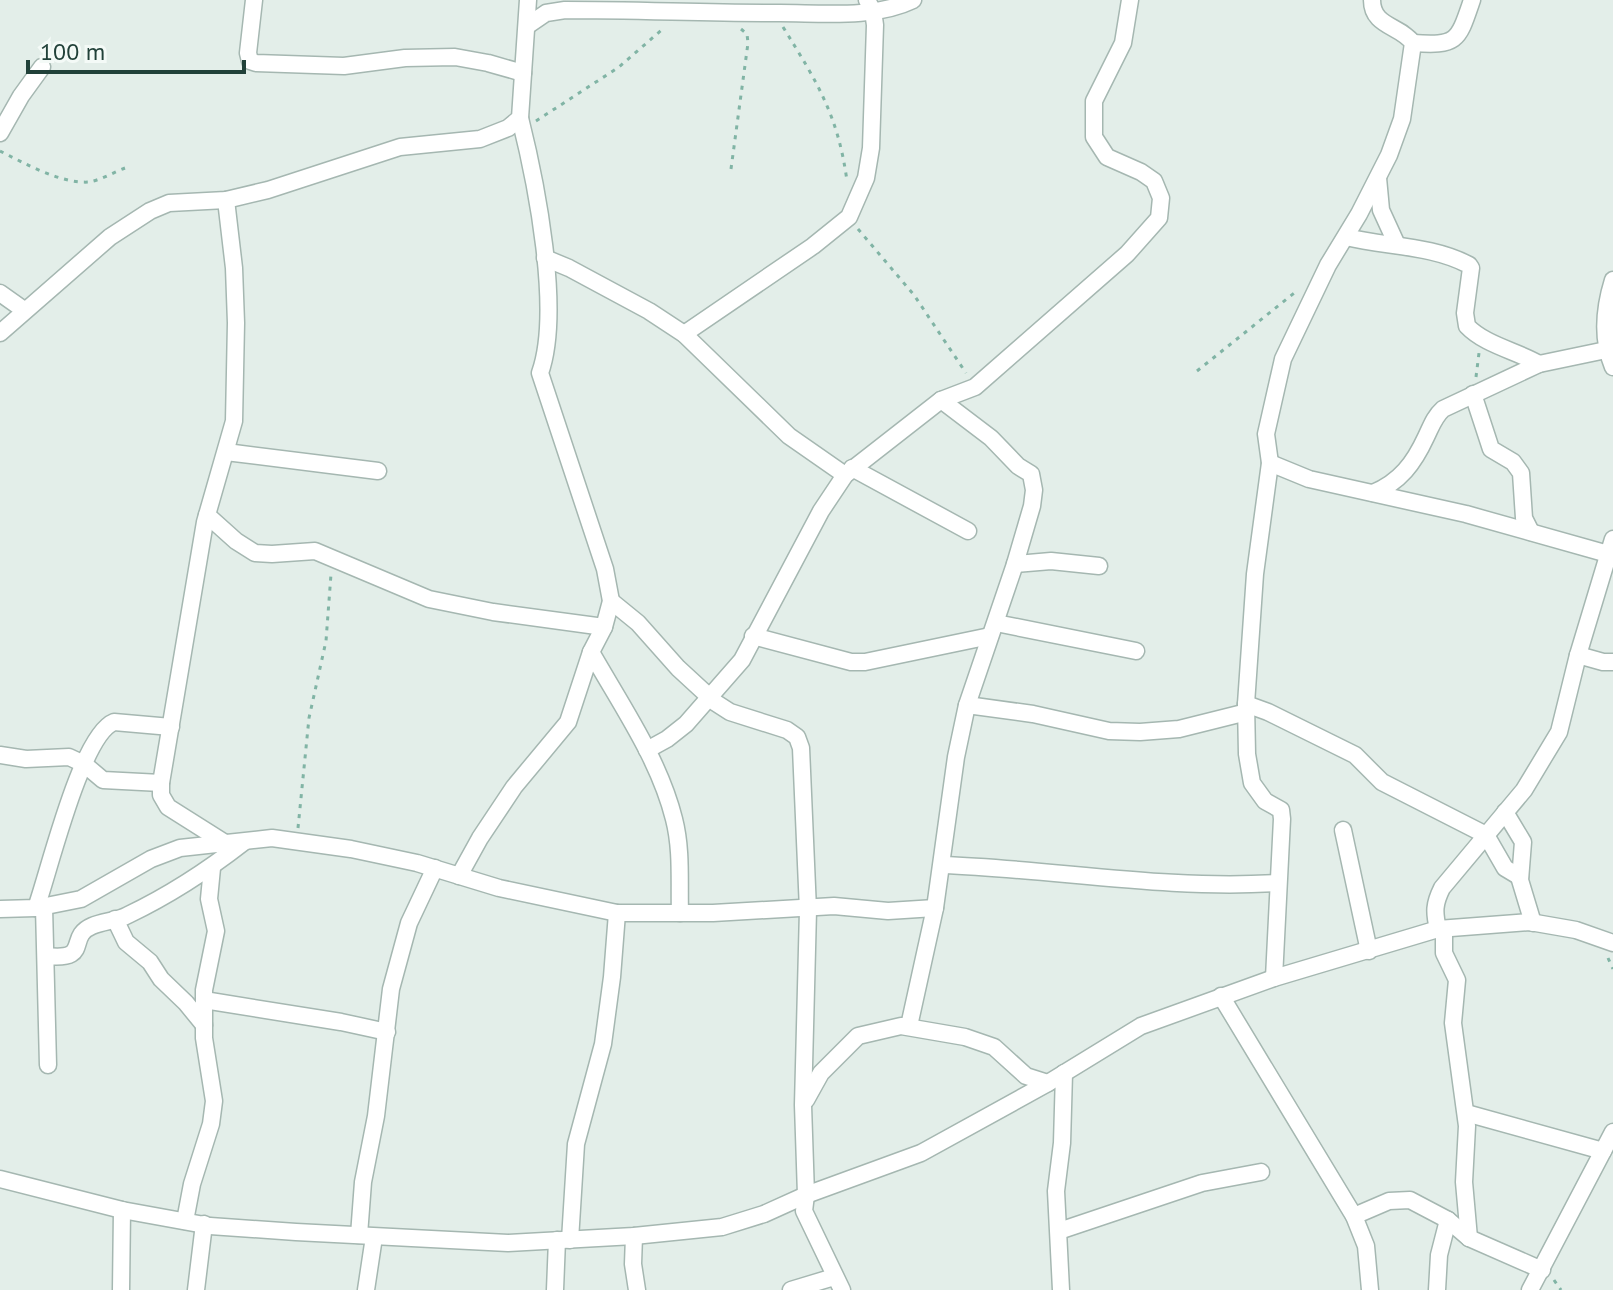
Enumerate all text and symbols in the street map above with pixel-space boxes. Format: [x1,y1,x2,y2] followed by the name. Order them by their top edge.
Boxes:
[28,24,244,74] scale bar
[40,36,105,67] text: 100 m

